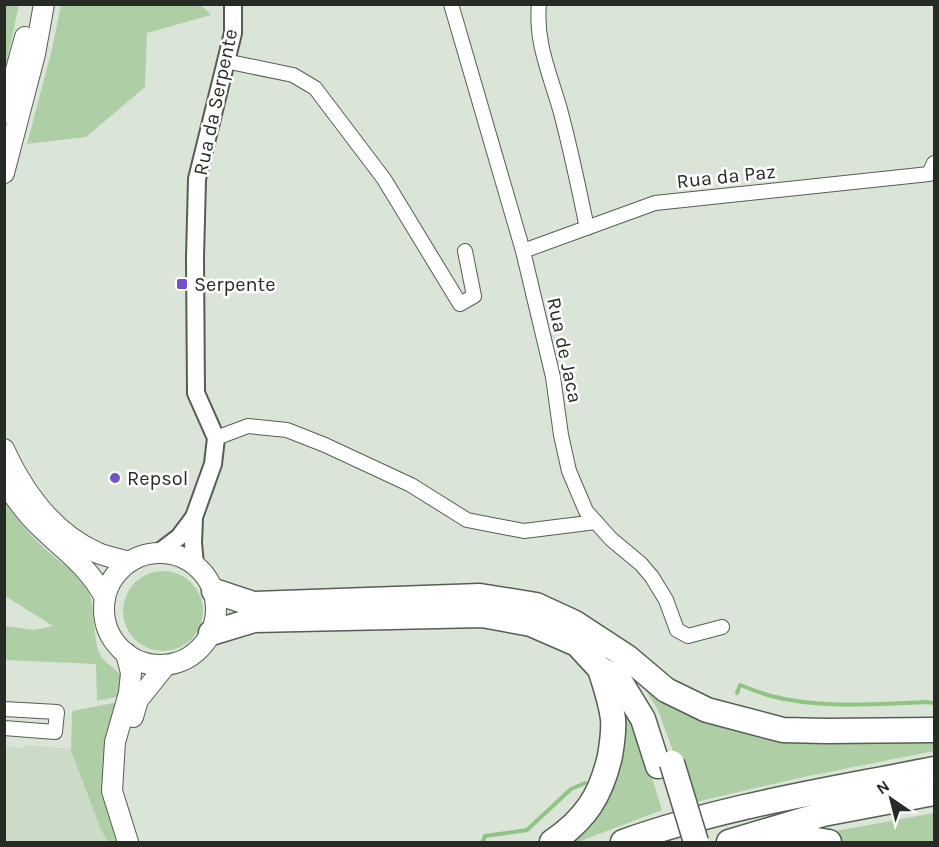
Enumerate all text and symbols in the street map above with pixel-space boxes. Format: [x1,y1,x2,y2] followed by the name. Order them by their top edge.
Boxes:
[189,27,242,177] street label: Rua da Serpente
[675,160,777,193] street label: Rua da Paz
[194,273,275,296] place label: Serpente
[175,277,189,291] marker: Serpente
[542,295,587,405] street label: Rua de Jaca
[127,467,188,490] place label: Repsol
[108,471,122,485] marker: Repsol
[861,769,921,829] north arrow
[873,776,893,798] text: N

